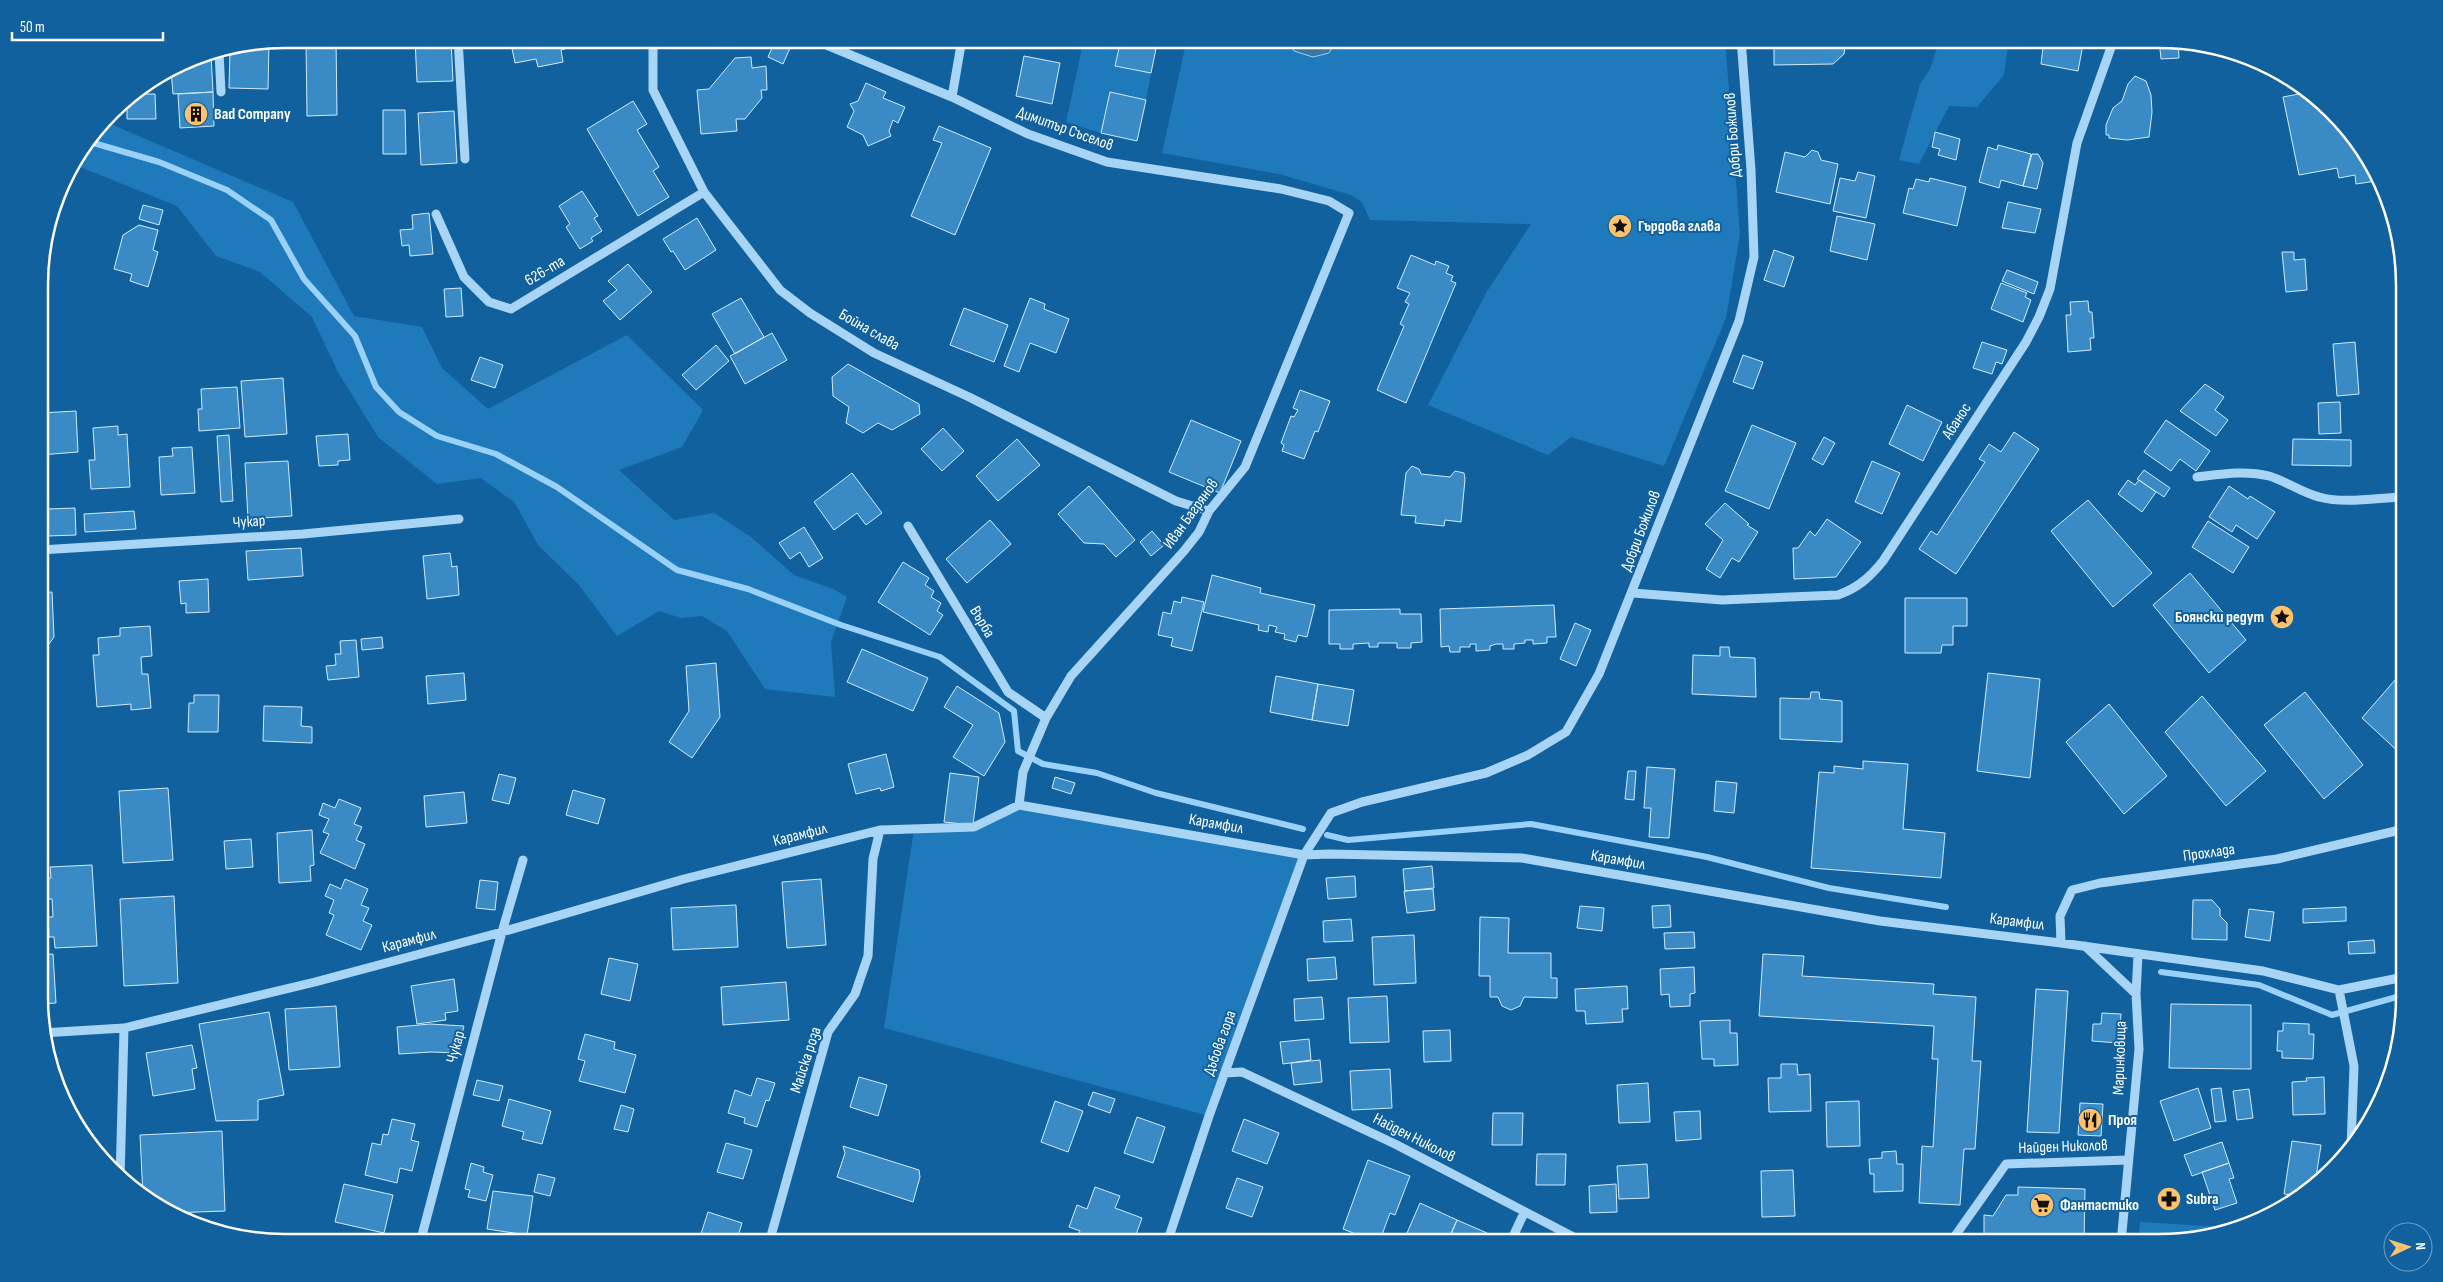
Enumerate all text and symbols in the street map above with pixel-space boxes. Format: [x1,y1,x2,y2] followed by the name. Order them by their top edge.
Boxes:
[12,10,164,42] scale bar
[20,18,45,37] text: 50 m
[1721,92,1745,178] street label: Добри Божилов
[183,101,209,127] building icon: Bad Company
[1014,103,1116,155] street label: Димитър Съселов
[214,105,291,124] place label: Bad Company
[1607,213,1633,239] place icon: Гърдова глава
[1638,217,1721,236] place label: Гърдова глава
[522,252,568,290] street label: 626-та
[835,305,903,355] street label: Бойна слава
[1938,399,1976,443] street label: Абанос
[1159,475,1223,553] street label: Иван Багрянов
[1617,488,1665,574] street label: Добри Божилов
[232,511,266,533] street label: Чукар
[965,603,999,641] street label: Върба
[2269,604,2295,630] place icon: Боянски редут
[2175,608,2264,627] place label: Боянски редут
[1187,810,1245,838] street label: Карамфил
[771,819,829,851] street label: Карамфил
[2182,840,2236,866] street label: Прохлада
[1589,846,1647,874] street label: Карамфил
[1989,909,2046,935] street label: Карамфил
[380,925,438,957] street label: Карамфил
[1199,1008,1241,1078] street label: Дъбова гора
[2109,1020,2131,1096] street label: Маринковица
[786,1024,826,1096] street label: Майска роза
[443,1029,469,1065] street label: Чукар
[2077,1107,2103,1133] restaurant icon: Проя
[1370,1109,1458,1167] street label: Найден Николов
[2108,1111,2137,1130] place label: Проя
[2018,1136,2108,1158] street label: Найден Николов
[2156,1186,2182,1212] pharmacy icon: Subra
[2186,1190,2218,1209] place label: Subra
[2029,1192,2055,1218] supermarket icon: Фантастико
[2060,1196,2139,1215] place label: Фантастико
[2383,1222,2433,1272] north arrow
[2412,1242,2429,1250] text: N

